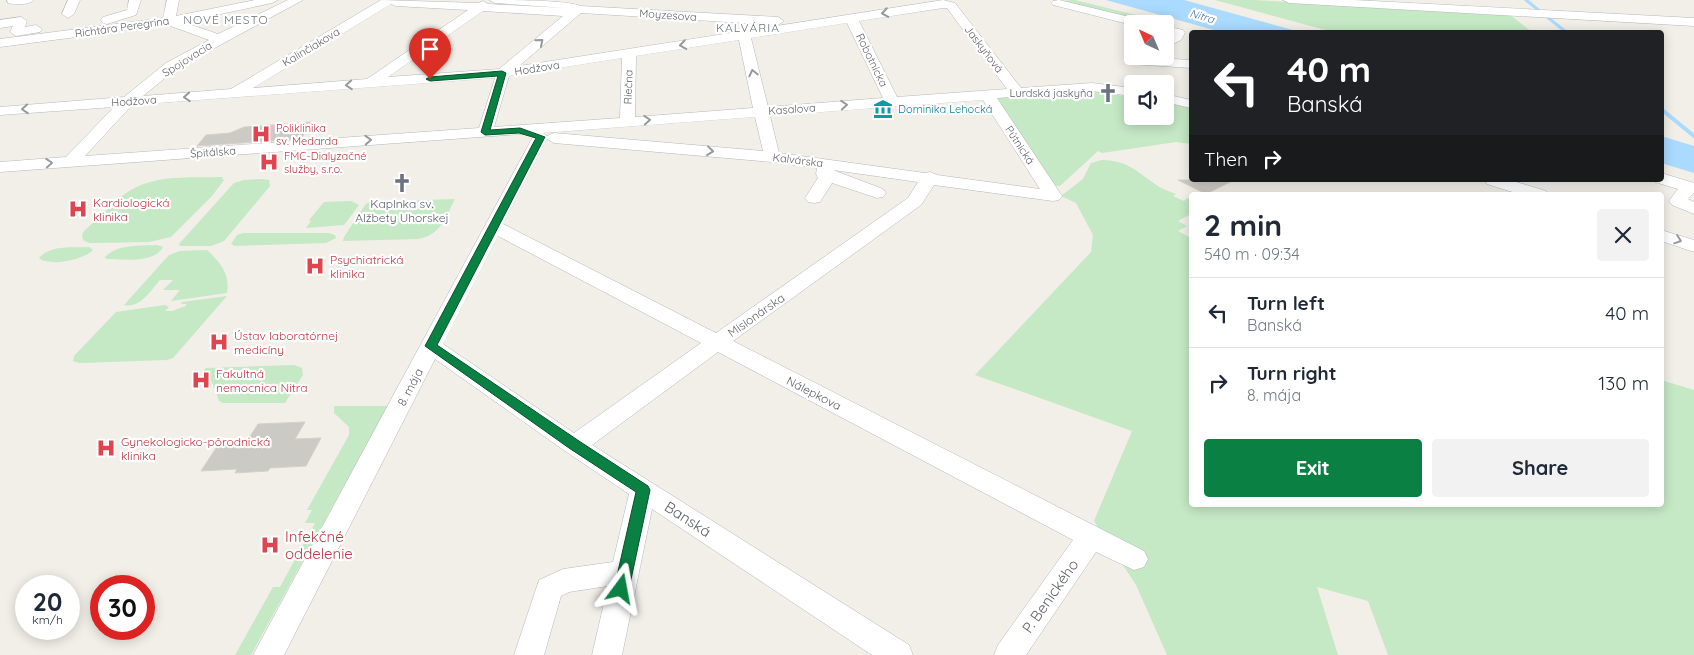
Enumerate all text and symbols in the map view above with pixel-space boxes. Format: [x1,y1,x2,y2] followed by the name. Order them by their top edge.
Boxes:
[639,6,697,24] street label: Moyzesova
[1188,6,1217,27] water label: Nitra
[881,7,890,17] one-way arrow
[183,12,269,27] district label: NOVÉ MESTO
[74,13,170,41] street label: Richtára Peregrina
[1124,15,1174,65] north arrow
[1124,15,1174,125] map controls
[716,20,780,35] district label: KALVÁRIA
[962,23,1006,75] street label: Jaskyňová
[280,24,342,70] street label: Kalinčiakova
[409,28,451,79] pin
[853,31,891,89] street label: Robotnícka
[416,35,444,63] icon: arrive
[159,38,215,80] street label: Spojovacia
[534,38,543,47] one-way arrow
[679,39,688,49] one-way arrow
[1287,47,1371,91] text: 40 m
[1204,50,1269,115] icon: left
[513,58,561,78] street label: Hodžova
[620,69,636,105] street label: Riečna
[748,69,759,78] one-way arrow
[1124,75,1174,125] button: sound
[345,80,353,91] one-way arrow
[1097,82,1119,104] church icon: Lurdská jaskyňa
[1010,86,1093,100] place label: Lurdská jaskyňa
[1287,90,1363,118] text: Banská
[183,91,191,102] one-way arrow
[111,92,157,110] street label: Hodžova
[872,98,894,120] museum icon: Dominika Lehocká
[768,100,816,118] street label: Kasalova
[840,100,848,111] one-way arrow
[898,102,992,116] place label: Dominika Lehocká
[21,103,29,114] one-way arrow
[643,114,651,125] one-way arrow
[276,121,338,148] place label: Poliklinika sv. Medarda
[250,123,272,145] hospital icon: Poliklinika sv. Medarda
[1002,123,1038,167] street label: Pútnická
[364,134,372,145] one-way arrow
[190,143,236,161] street label: Špitálska
[707,145,715,156] one-way arrow
[1258,145,1286,173] icon: right
[1204,147,1248,171] text: Then
[284,149,367,176] place label: FMC-Dialyzačné služby, s.r.o.
[772,150,824,170] street label: Kalvárska
[258,151,280,173] hospital icon: FMC-Dialyzačné služby, s.r.o.
[45,158,53,169] one-way arrow
[391,172,413,194] church icon: Kaplnka sv. Alžbety Uhorskej
[93,195,170,224] place label: Kardiologická klinika
[355,196,449,225] place label: Kaplnka sv. Alžbety Uhorskej
[67,198,89,220] hospital icon: Kardiologická klinika
[1204,206,1282,244] text: 2 min
[1597,209,1649,261] button: close
[1673,235,1681,245] one-way arrow
[1204,244,1300,264] text: 540 m · 09:34
[330,252,404,281] place label: Psychiatrická klinika
[304,255,326,277] hospital icon: Psychiatrická klinika
[725,290,787,340] street label: Misionárska
[1247,291,1325,315] text: Turn left
[1204,299,1232,327] icon: left
[1605,301,1649,325] text: 40 m
[1247,315,1302,335] text: Banská
[234,328,338,357] place label: Ústav laboratórnej medicíny
[208,331,230,353] hospital icon: Ústav laboratórnej medicíny
[1247,361,1336,385] text: Turn right
[216,366,308,395] place label: Fakultná nemocnica Nitra
[394,366,426,408] street label: 8. mája
[190,369,212,391] hospital icon: Fakultná nemocnica Nitra
[1204,369,1232,397] icon: right
[1598,371,1649,395] text: 130 m
[784,373,844,413] street label: Nálepkova
[1247,385,1301,405] text: 8. mája
[121,434,270,463] place label: Gynekologicko-pôrodnická klinika
[95,437,117,459] hospital icon: Gynekologicko-pôrodnická klinika
[1204,439,1422,497] button: Exit
[1432,439,1649,497] button: Share
[661,497,715,541] street label: Banská
[285,527,353,563] place label: Infekčné oddelenie
[259,534,281,556] hospital icon: Infekčné oddelenie
[1018,555,1082,637] street label: P. Benického
[594,562,646,614] position arrow
[90,575,155,640] speed limit sign: 30
[33,586,62,617] text: 20
[32,612,63,627] text: km/h

